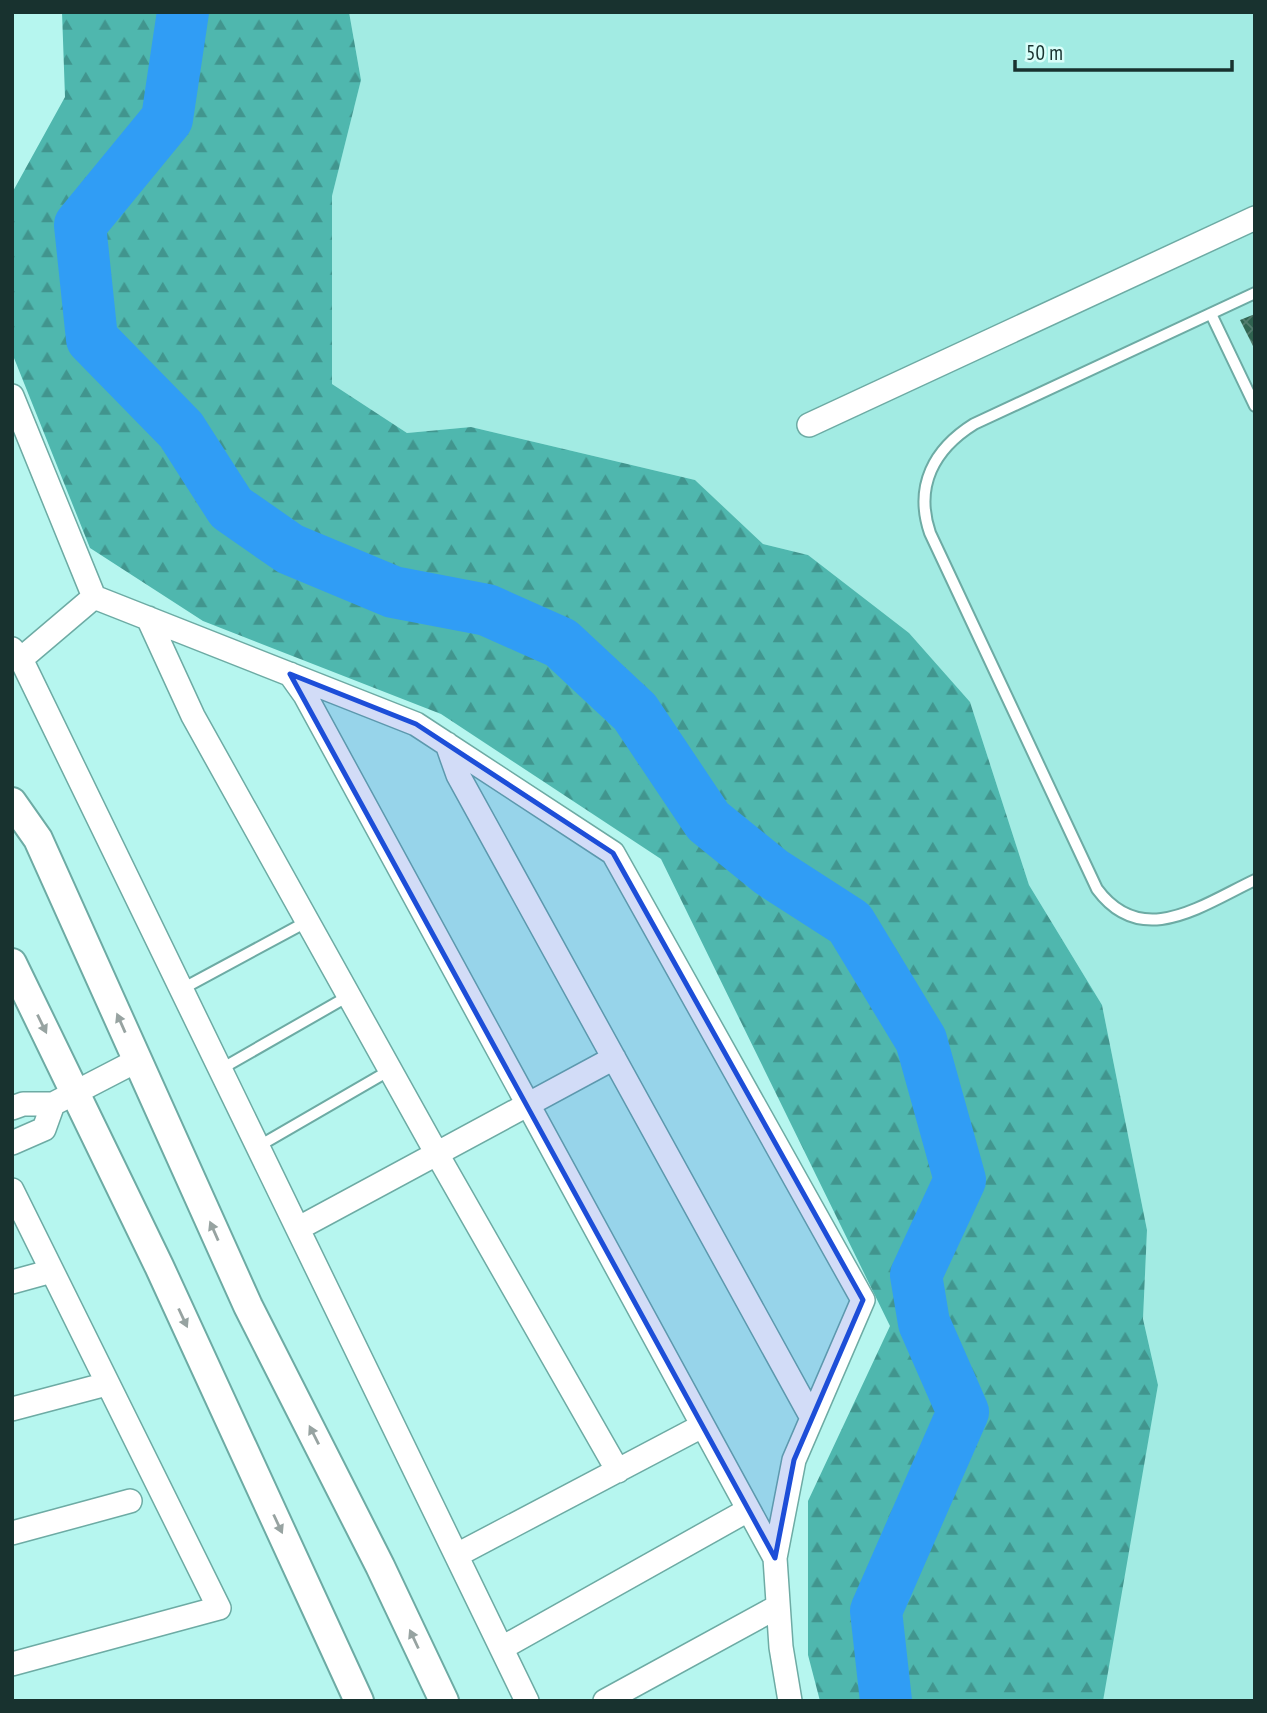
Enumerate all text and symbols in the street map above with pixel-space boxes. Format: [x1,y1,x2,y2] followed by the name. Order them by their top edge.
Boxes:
[1015,28,1232,72] scale bar
[1026,39,1063,66] text: 50 m
[115,1013,127,1033] one-way arrow
[36,1014,48,1034] one-way arrow
[208,1220,219,1241] one-way arrow
[177,1308,189,1328] one-way arrow
[308,1425,319,1445] one-way arrow
[272,1514,284,1534] one-way arrow
[409,1629,420,1649] one-way arrow

